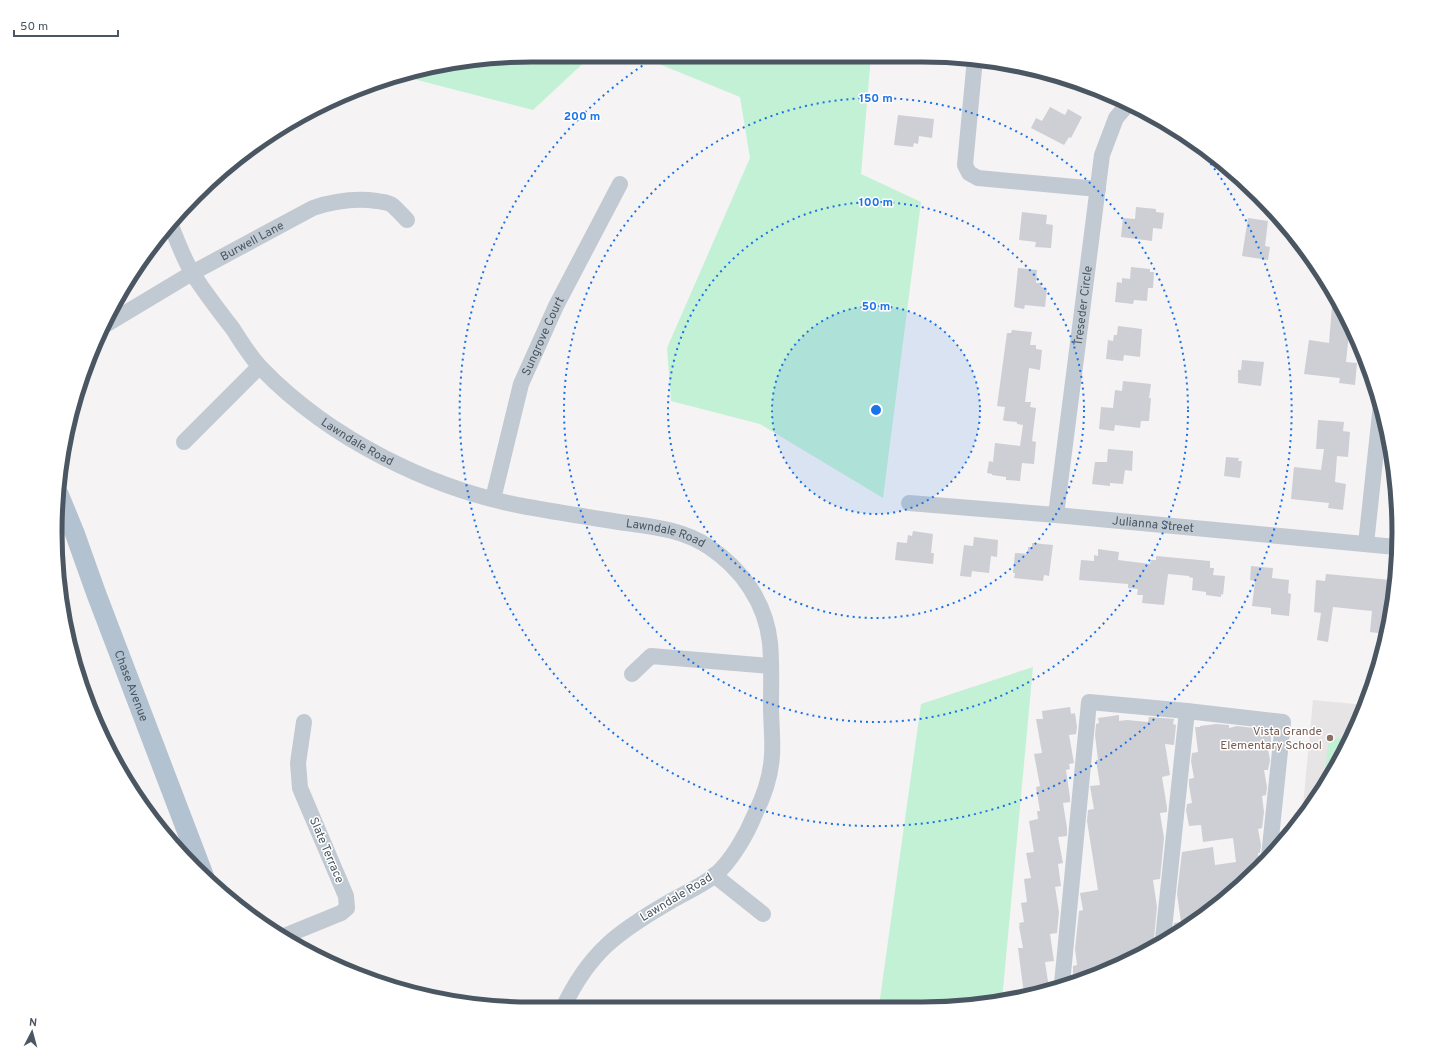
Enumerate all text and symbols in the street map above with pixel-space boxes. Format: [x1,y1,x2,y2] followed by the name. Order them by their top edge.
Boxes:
[14,12,118,38] scale bar
[20,19,48,35] text: 50 m
[859,91,893,107] text: 150 m
[564,109,600,125] text: 200 m
[859,195,893,211] text: 100 m
[218,218,287,265] street label: Burwell Lane
[1071,265,1097,347] street label: Treseder Circle
[519,294,568,378] street label: Sungrove Court
[862,299,890,315] text: 50 m
[869,403,883,417] centre of rings
[317,415,396,470] street label: Lawndale Road
[1111,513,1195,537] street label: Julianna Street
[625,516,708,552] street label: Lawndale Road
[110,648,151,724] street label: Chase Avenue
[1220,724,1322,754] place label: Vista Grande Elementary School
[1325,733,1335,743] marker: Vista Grande Elementary School
[305,815,347,886] street label: Slate Terrace
[637,870,716,926] street label: Lawndale Road
[12,1012,52,1052] north arrow
[28,1016,38,1030] text: N

